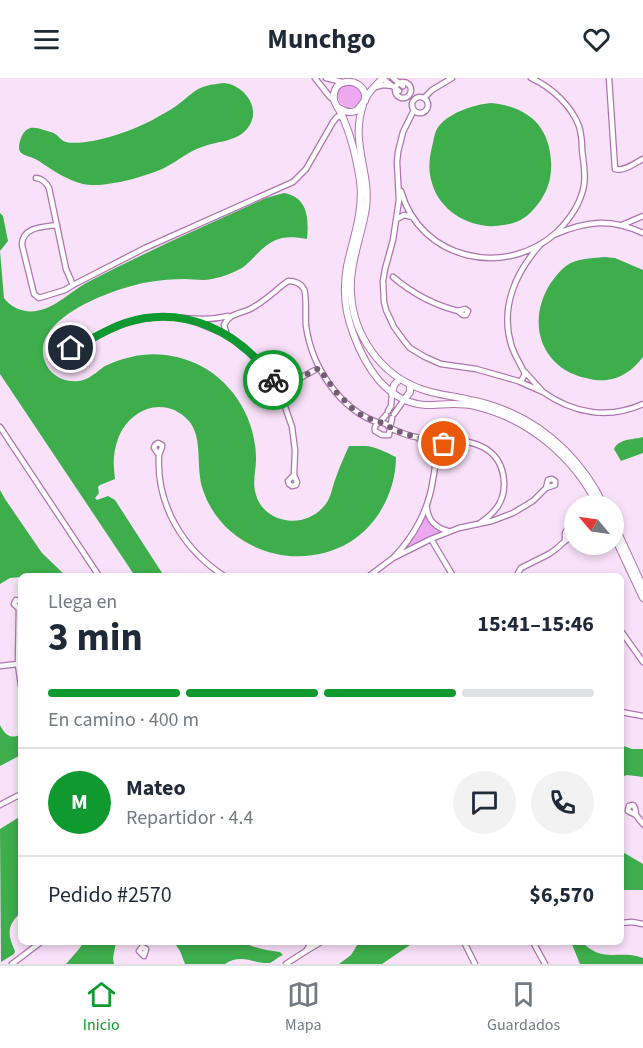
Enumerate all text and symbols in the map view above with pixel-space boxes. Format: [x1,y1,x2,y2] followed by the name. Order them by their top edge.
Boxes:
[267,20,376,59] text: Munchgo
[30,23,63,56] icon: menu
[580,23,613,56] icon: heart
[45,322,96,373] pin
[54,331,87,364] icon: home
[243,350,303,410] courier
[257,364,290,397] icon: bike
[418,418,469,469] pin
[427,427,460,460] icon: bag
[564,495,624,555] north arrow
[564,495,624,555] map controls
[48,588,117,616] text: Llega en
[477,608,594,640] text: 15:41–15:46
[48,610,143,666] text: 3 min
[48,706,199,734] text: En camino · 400 m
[453,771,516,834] button: chat
[531,771,594,834] button: phone
[126,772,186,804] text: Mateo
[71,786,88,818] text: M
[126,804,253,832] text: Repartidor · 4.4
[48,879,172,911] text: Pedido #2570
[529,879,594,911] text: $6,570
[83,978,120,1036] tab: Inicio
[285,978,322,1036] tab: Mapa
[487,978,560,1036] tab: Guardados

